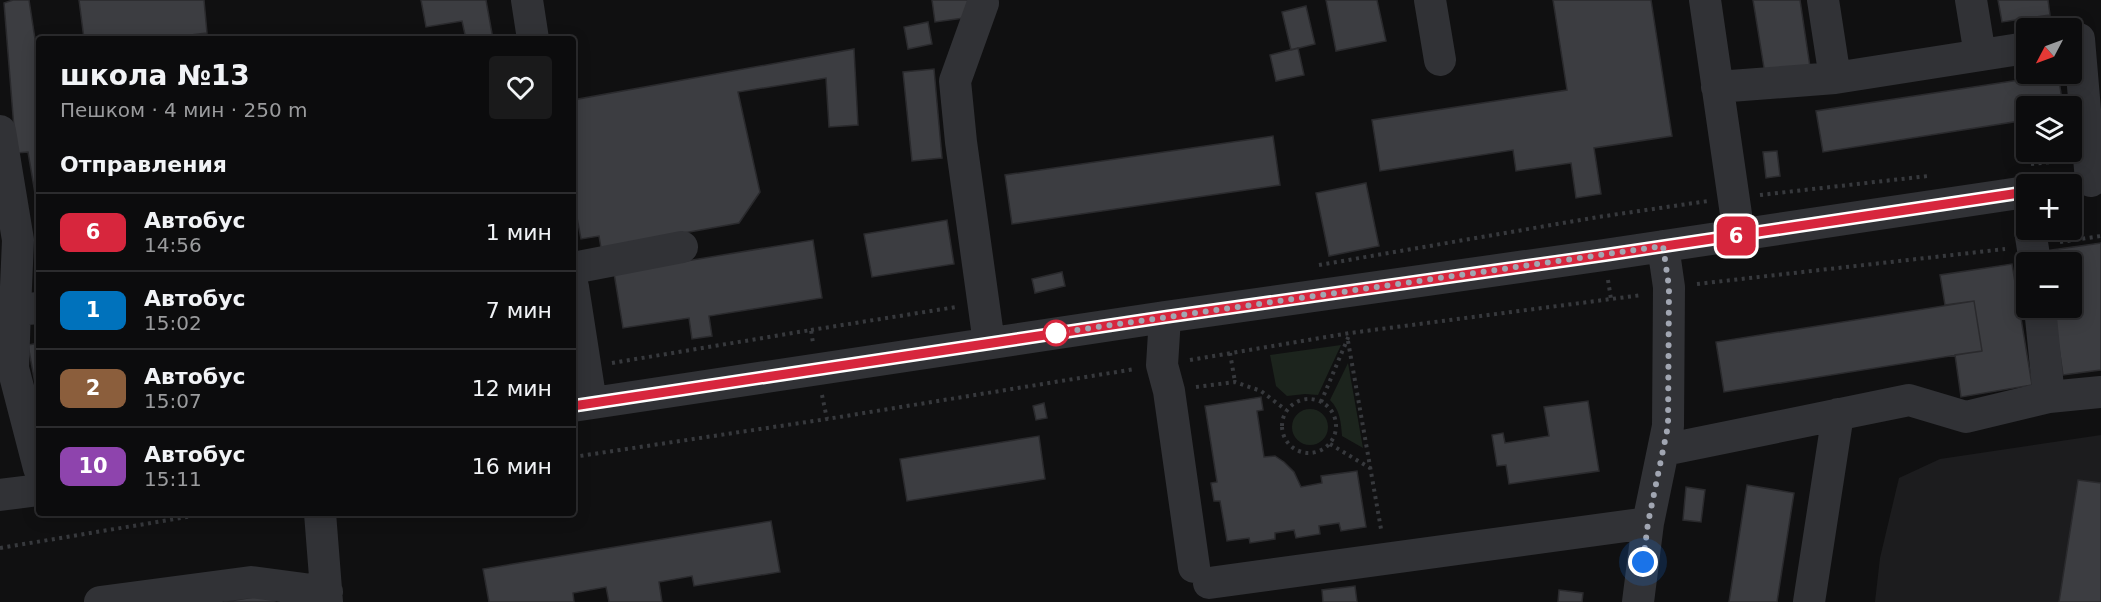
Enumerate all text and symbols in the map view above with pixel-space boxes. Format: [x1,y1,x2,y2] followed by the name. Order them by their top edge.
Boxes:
[2016,18,2082,84] north arrow
[2016,18,2082,318] map controls
[489,56,552,119] button: heart
[60,59,250,92] text: школа №13
[2016,96,2082,162] button: layers
[60,98,307,122] text: Пешком · 4 мин · 250 m
[60,152,227,177] text: Отправления
[2016,174,2082,240] button: +
[144,208,246,233] text: Автобус
[1716,216,1756,256] line badge: 6
[86,220,100,244] text: 6
[486,220,552,245] text: 1 мин
[1729,224,1743,248] text: 6
[144,233,202,257] text: 14:56
[2016,252,2082,318] button: −
[144,286,246,311] text: Автобус
[86,298,100,322] text: 1
[486,298,552,323] text: 7 мин
[144,311,202,335] text: 15:02
[1043,320,1069,346] unlabelled marker
[144,364,246,389] text: Автобус
[86,376,100,400] text: 2
[472,376,552,401] text: 12 мин
[144,389,202,413] text: 15:07
[144,442,246,467] text: Автобус
[78,454,108,478] text: 10
[472,454,552,479] text: 16 мин
[144,467,202,491] text: 15:11
[1628,547,1658,577] your location

